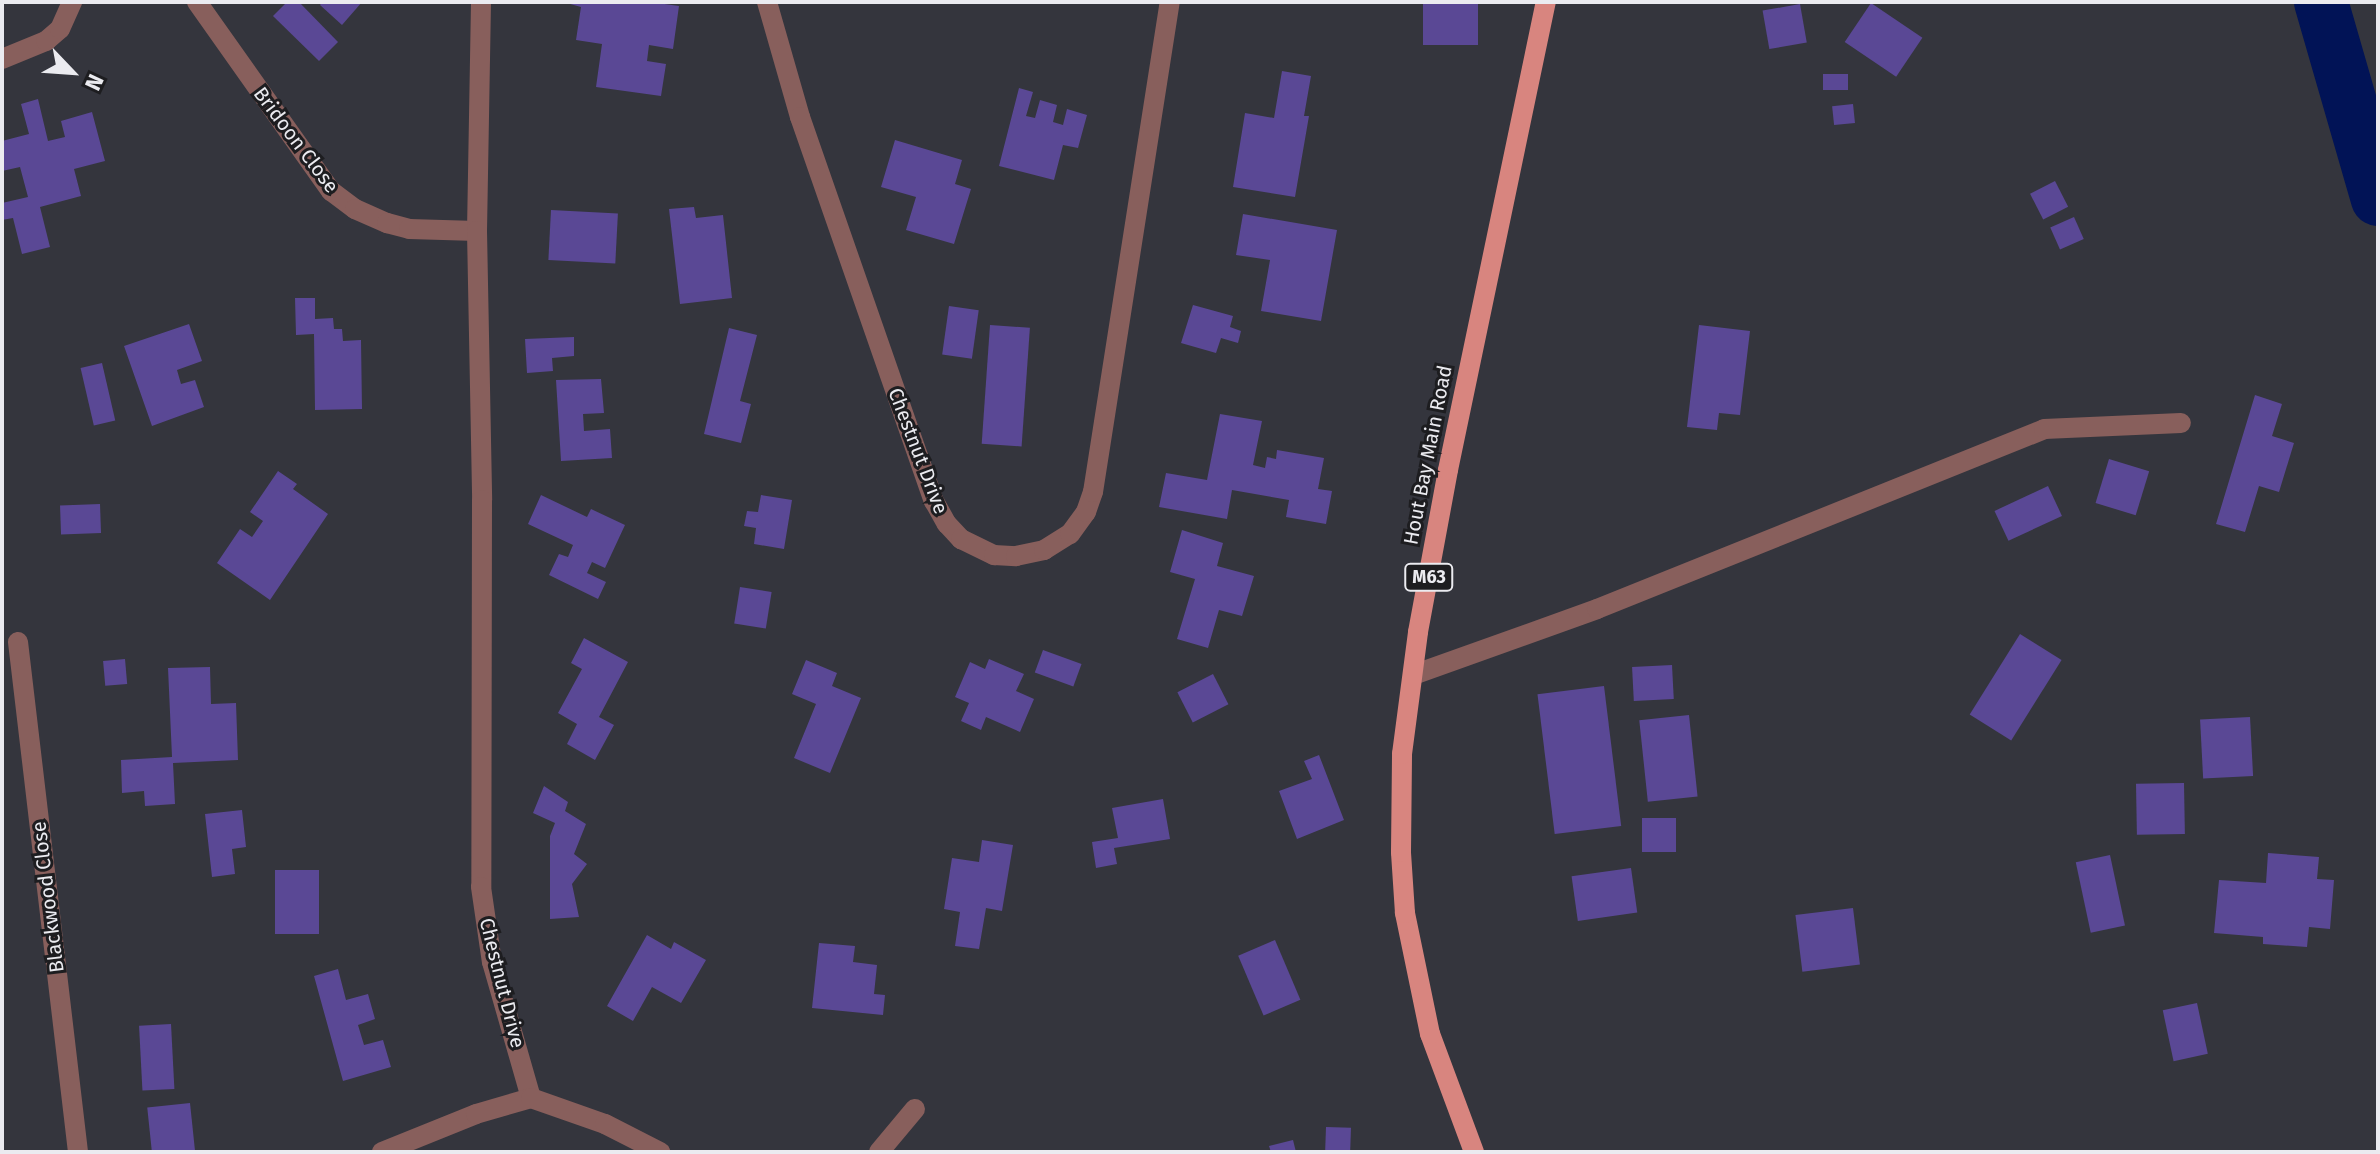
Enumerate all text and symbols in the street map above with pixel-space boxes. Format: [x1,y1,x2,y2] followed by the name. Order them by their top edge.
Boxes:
[32,32,112,112] north arrow
[79,70,110,95] text: N
[248,82,344,198] street label: Bridoon Close
[1399,363,1457,547] street label: Hout Bay Main Road
[883,385,953,517] street label: Chestnut Drive
[1403,563,1455,591] road number: M63
[27,820,69,974] street label: Blackwood Close
[474,916,530,1050] street label: Chestnut Drive

